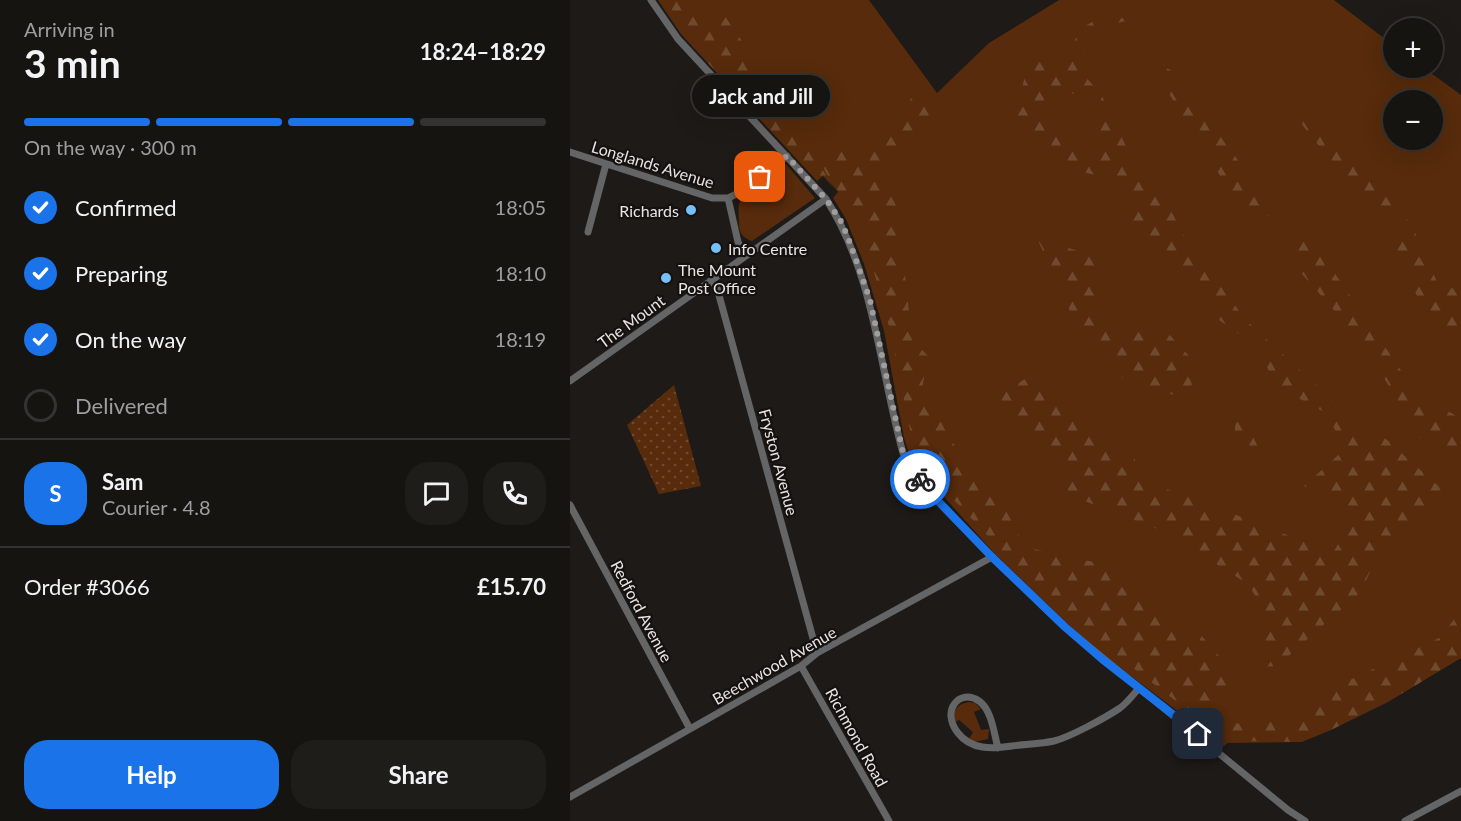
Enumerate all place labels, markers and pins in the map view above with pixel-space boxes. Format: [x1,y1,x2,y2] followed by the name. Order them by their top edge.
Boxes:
[691,75,829,117] callout: Jack and Jill
[734,151,785,202] pin
[619,201,679,220] place label: Richards
[684,203,698,217] marker: Richards
[728,239,807,258] place label: Info Centre
[709,241,723,255] marker: Info Centre
[678,260,756,297] place label: The Mount Post Office
[659,271,673,285] marker: The Mount Post Office
[1172,708,1223,759] pin

